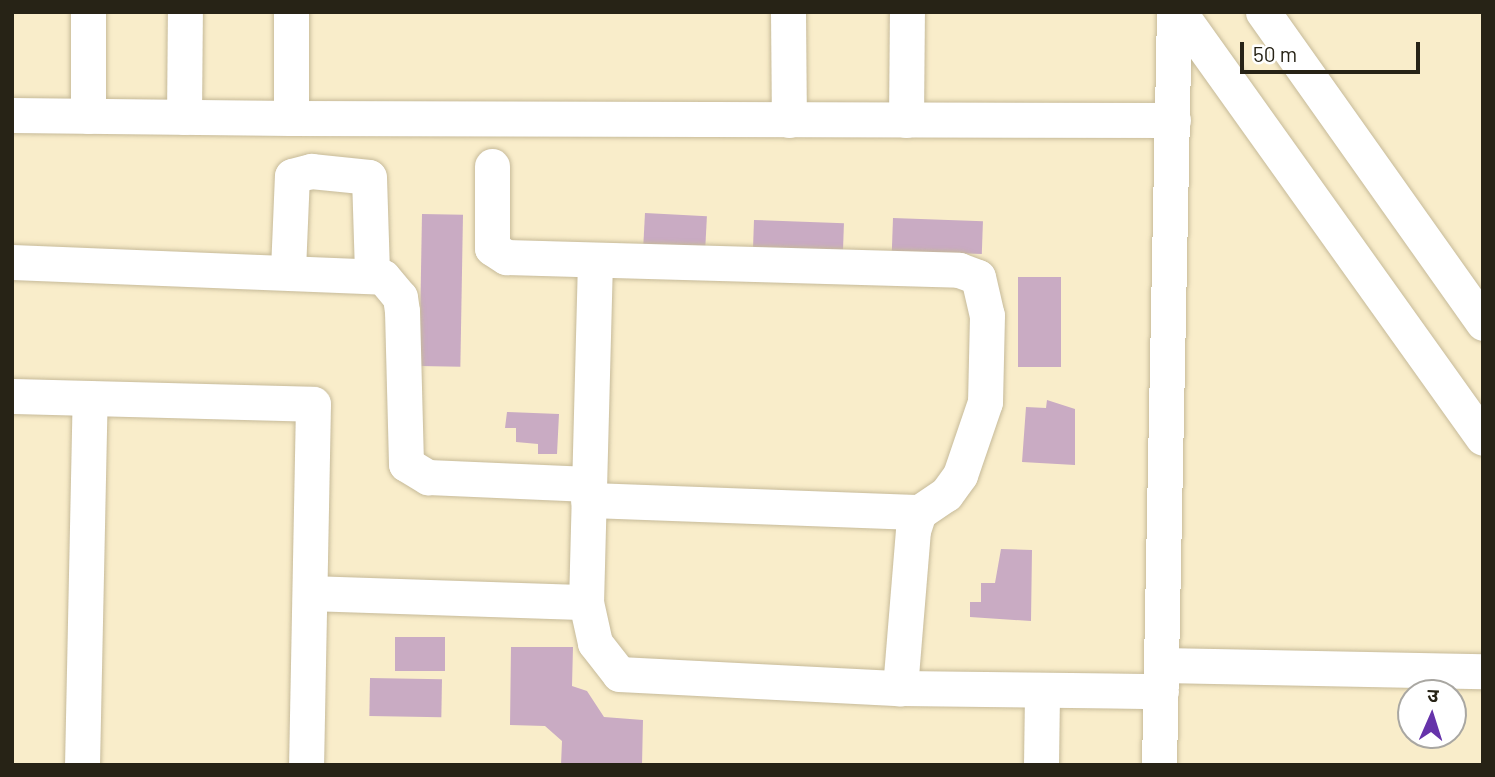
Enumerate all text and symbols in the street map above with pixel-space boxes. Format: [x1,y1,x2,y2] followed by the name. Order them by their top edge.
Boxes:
[1243,28,1423,72] scale bar
[1253,41,1297,66] text: 50 m
[1397,679,1467,749] north arrow
[1427,683,1439,706] text: उ

